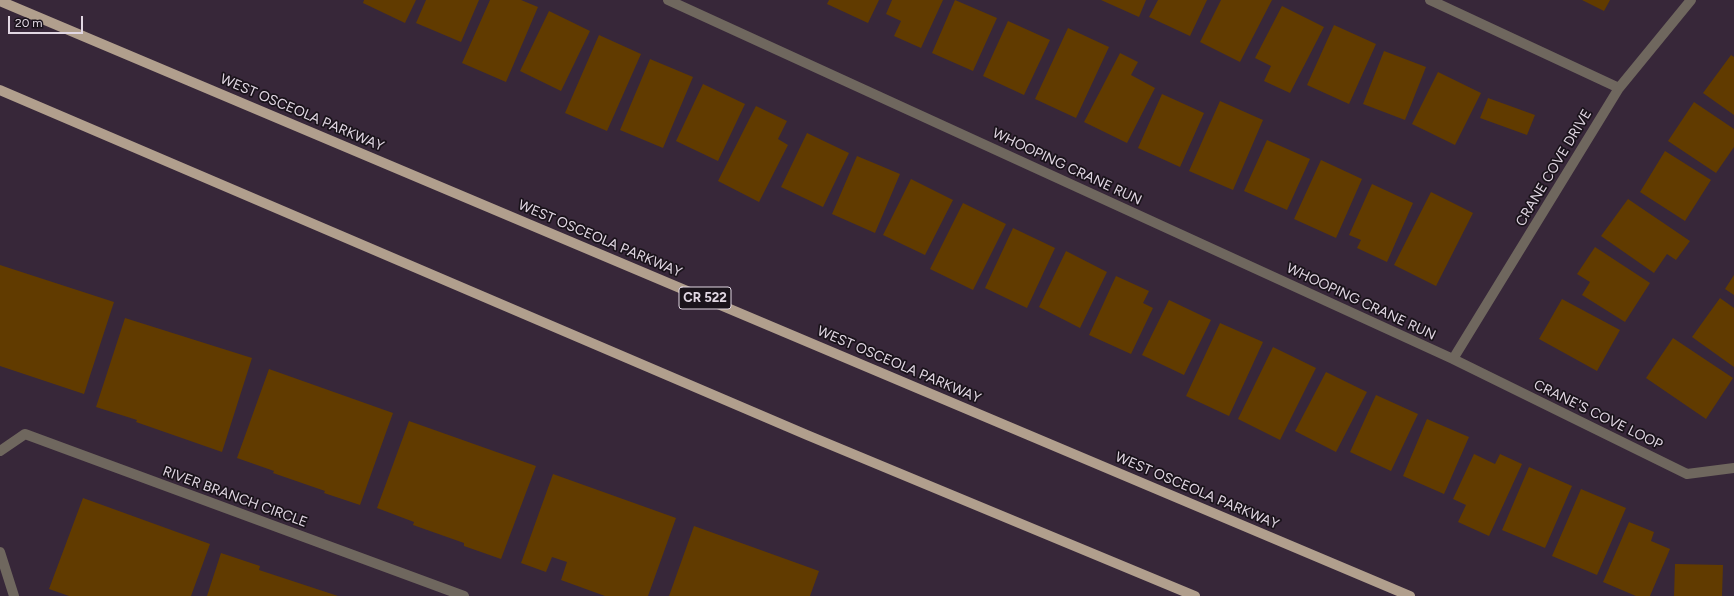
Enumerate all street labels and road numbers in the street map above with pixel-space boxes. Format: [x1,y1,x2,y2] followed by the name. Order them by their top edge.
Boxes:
[218,71,386,155] street label: WEST OSCEOLA PARKWAY
[1512,107,1596,229] street label: CRANE COVE DRIVE
[990,125,1144,209] street label: WHOOPING CRANE RUN
[516,197,684,281] street label: WEST OSCEOLA PARKWAY
[1284,260,1438,344] street label: WHOOPING CRANE RUN
[679,287,731,309] road number: CR 522
[815,323,983,407] street label: WEST OSCEOLA PARKWAY
[1531,376,1665,454] street label: CRANE'S COVE LOOP
[1113,449,1281,533] street label: WEST OSCEOLA PARKWAY
[160,463,310,531] street label: RIVER BRANCH CIRCLE

